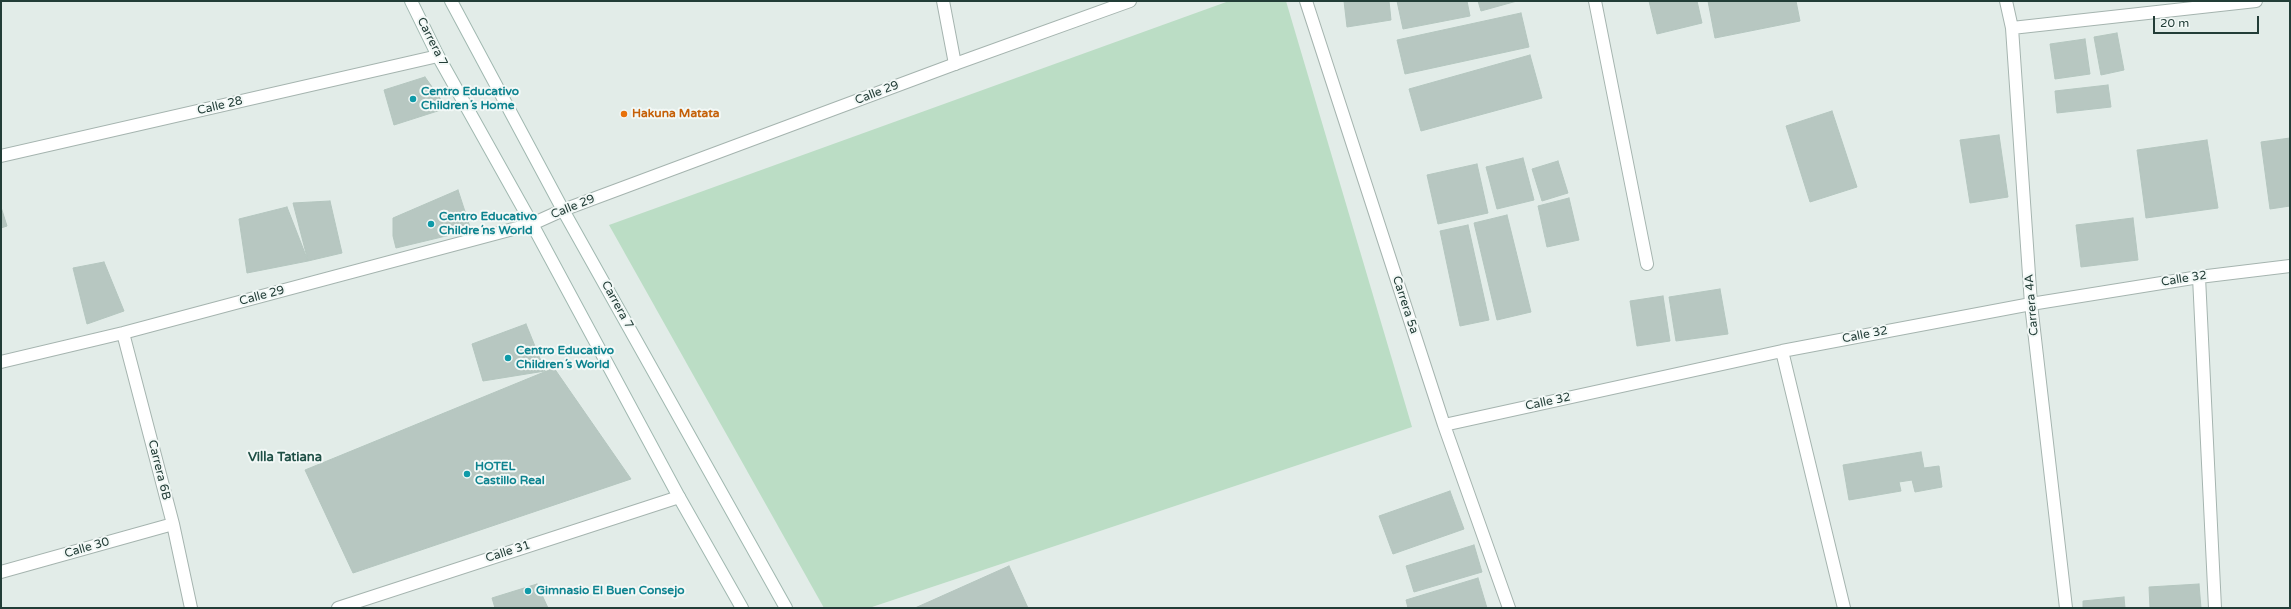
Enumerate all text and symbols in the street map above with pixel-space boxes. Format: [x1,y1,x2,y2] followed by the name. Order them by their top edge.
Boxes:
[2155,8,2261,34] scale bar
[414,15,450,69] street label: Carrera 7
[2160,16,2189,30] text: 20 m
[853,78,901,108] street label: Calle 29
[421,85,519,113] place label: Centro Educativo Children´s Home
[196,94,244,118] street label: Calle 28
[408,94,418,104] marker: Centro Educativo Children´s Home
[632,107,720,121] place label: Hakuna Matata
[619,109,629,119] marker: Hakuna Matata
[549,192,597,222] street label: Calle 29
[439,210,537,238] place label: Centro Educativo Childre´ns World
[426,219,436,229] marker: Centro Educativo Childre´ns World
[2160,268,2208,290] street label: Calle 32
[1389,274,1421,336] street label: Carrera 5a
[2022,274,2042,336] street label: Carrera 4A
[598,278,636,332] street label: Carrera 7
[238,283,286,309] street label: Calle 29
[1841,324,1889,346] street label: Calle 32
[516,344,614,372] place label: Centro Educativo Children´s World
[503,353,513,363] marker: Centro Educativo Children´s World
[1524,390,1572,414] street label: Calle 32
[145,439,173,501] street label: Carrera 6B
[248,450,322,466] district label: Villa Tatiana
[475,460,545,488] place label: HOTEL Castillo Real
[462,469,472,479] marker: HOTEL Castillo Real
[63,535,111,561] street label: Calle 30
[484,538,532,566] street label: Calle 31
[536,584,684,598] place label: Gimnasio El Buen Consejo
[523,586,533,596] marker: Gimnasio El Buen Consejo

